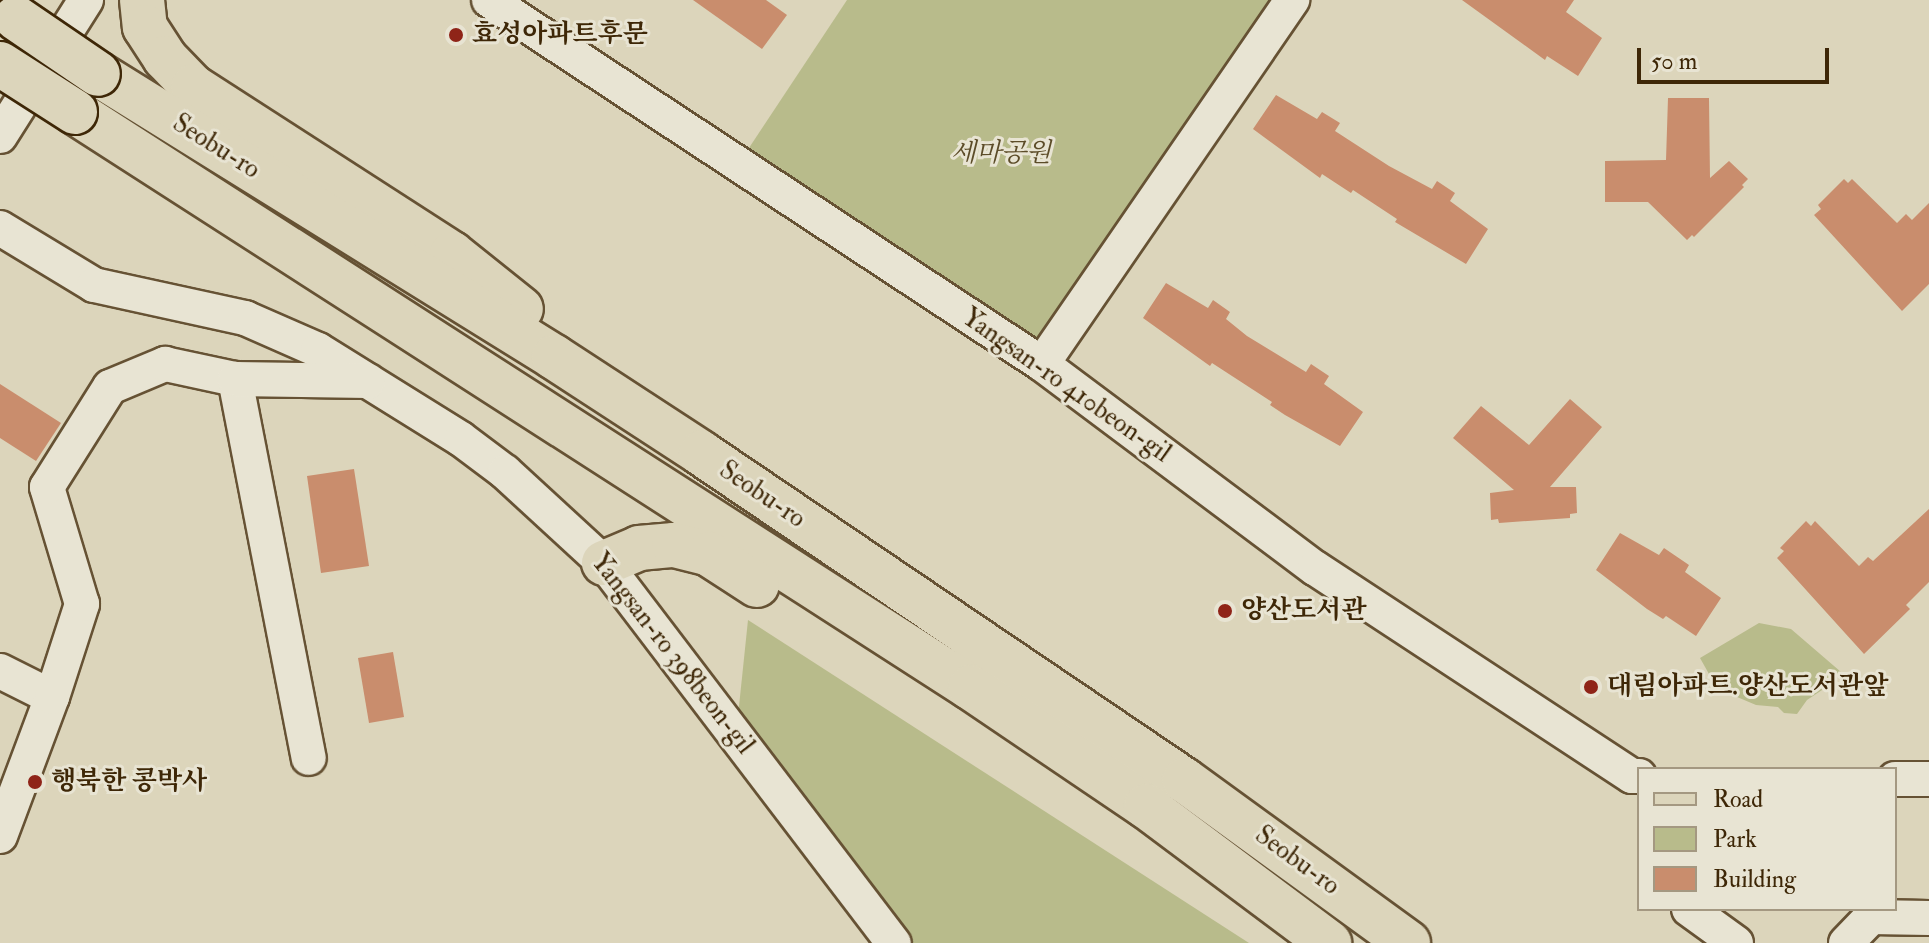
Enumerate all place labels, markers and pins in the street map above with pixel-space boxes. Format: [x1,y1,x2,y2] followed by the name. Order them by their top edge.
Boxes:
[472,19,648,51] place label: 효성아파트후문
[447,26,465,44] marker: 효성아파트후문
[1241,595,1367,627] place label: 양산도서관
[1216,602,1234,620] marker: 양산도서관
[1607,671,1888,703] place label: 대림아파트.양산도서관앞
[1582,678,1600,696] marker: 대림아파트.양산도서관앞
[51,766,207,798] place label: 행북한 콩박사
[26,773,44,791] marker: 행북한 콩박사

